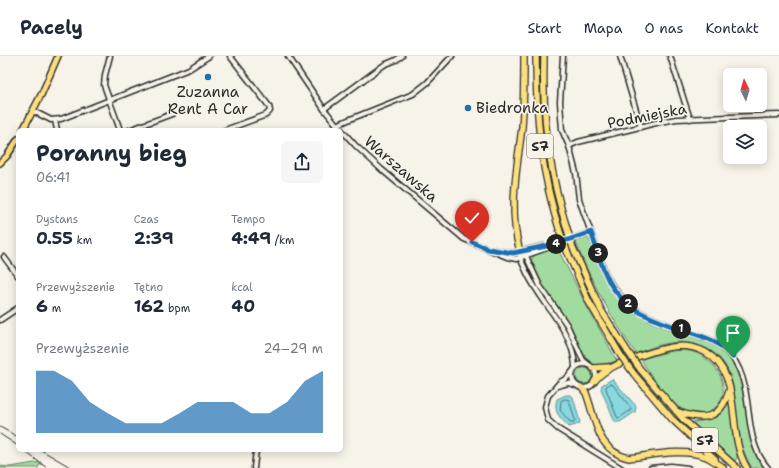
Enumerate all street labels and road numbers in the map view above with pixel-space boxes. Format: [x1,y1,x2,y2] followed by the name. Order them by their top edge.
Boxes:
[606,98,689,133] street label: Podmiejska
[360,131,443,207] street label: Warszawska
[527,134,553,158] road number: S7
[692,428,718,452] road number: S7

